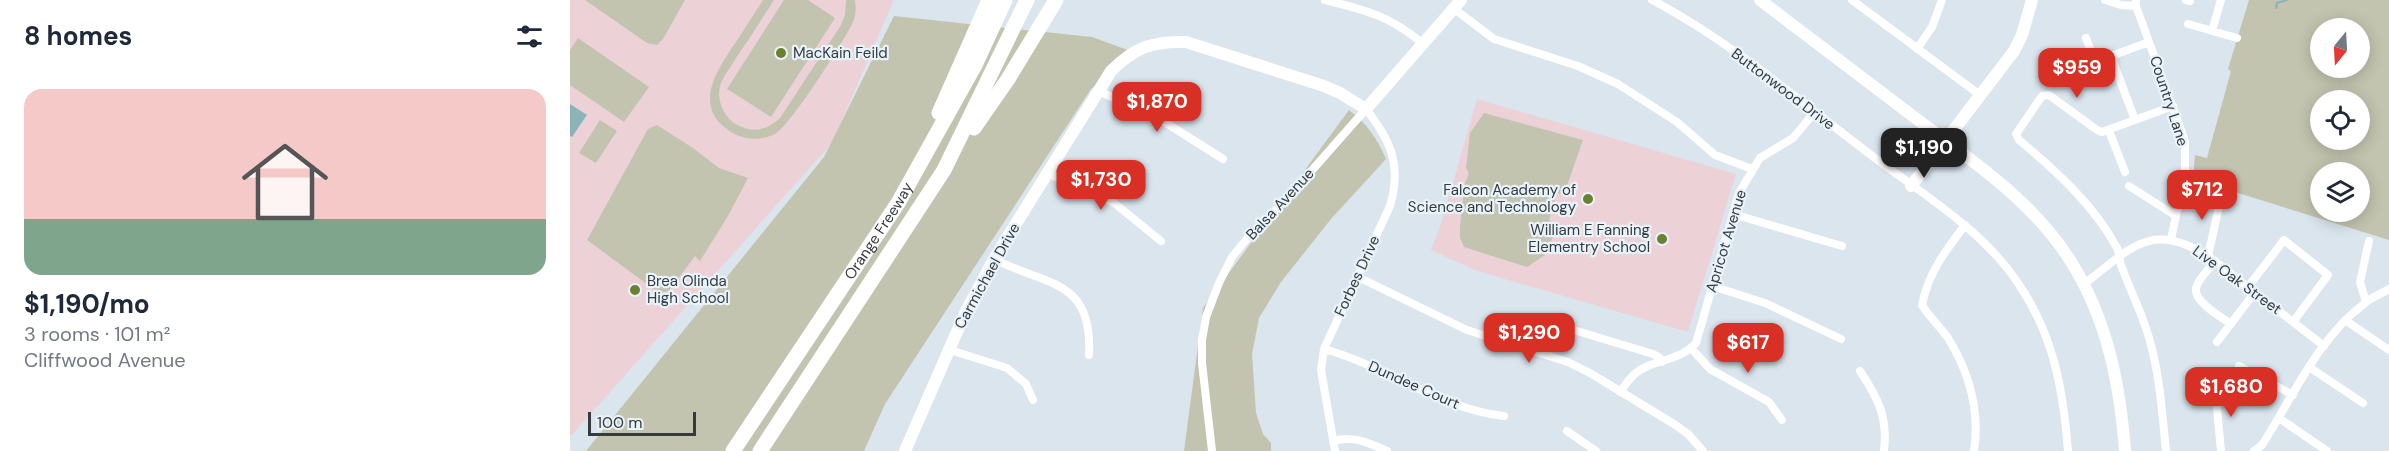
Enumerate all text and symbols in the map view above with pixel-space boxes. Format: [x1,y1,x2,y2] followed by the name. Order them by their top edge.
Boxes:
[2310,18,2370,78] north arrow
[2310,18,2370,222] map controls
[24,19,132,53] text: 8 homes
[513,20,546,53] icon: filters
[793,43,888,63] place label: MacKain Feild
[1727,44,1839,134] street label: Buttonwood Drive
[774,46,788,60] marker: MacKain Feild
[2041,48,2113,99] pin: $959
[2145,53,2193,149] street label: Country Lane
[2052,54,2102,80] text: $959
[1108,82,1206,133] pin: $1,870
[1126,88,1188,114] text: $1,870
[2310,90,2370,150] button: locate
[231,128,339,236] icon: home
[1875,128,1973,179] pin: $1,190
[1895,134,1953,160] text: $1,190
[1052,160,1150,211] pin: $1,730
[2310,162,2370,222] button: layers
[1242,164,1318,244] street label: Balsa Avenue
[1071,166,1131,192] text: $1,730
[2166,170,2238,221] pin: $712
[2181,176,2223,202] text: $712
[840,178,918,283] street label: Orange Freeway
[1408,180,1577,217] place label: Falcon Academy of Science and Technology
[1701,187,1751,295] street label: Apricot Avenue
[1581,192,1595,206] marker: Falcon Academy of Science and Technology
[950,219,1024,333] street label: Carmichael Drive
[1528,220,1650,257] place label: William E Fanning Elementry School
[1330,232,1384,320] street label: Forbes Drive
[1655,232,1669,246] marker: William E Fanning Elementry School
[2188,241,2286,319] street label: Live Oak Street
[647,271,729,308] place label: Brea Olinda High School
[628,283,642,297] marker: Brea Olinda High School
[24,287,150,321] text: $1,190/mo
[1480,313,1578,364] pin: $1,290
[1498,319,1560,345] text: $1,290
[24,321,170,347] text: 3 rooms · 101 m²
[1712,323,1784,374] pin: $617
[1727,329,1769,355] text: $617
[24,347,186,373] text: Cliffwood Avenue
[1365,356,1463,414] street label: Dundee Court
[2182,367,2280,418] pin: $1,680
[2199,373,2263,399] text: $1,680
[588,409,696,436] scale bar
[597,412,642,433] text: 100 m

